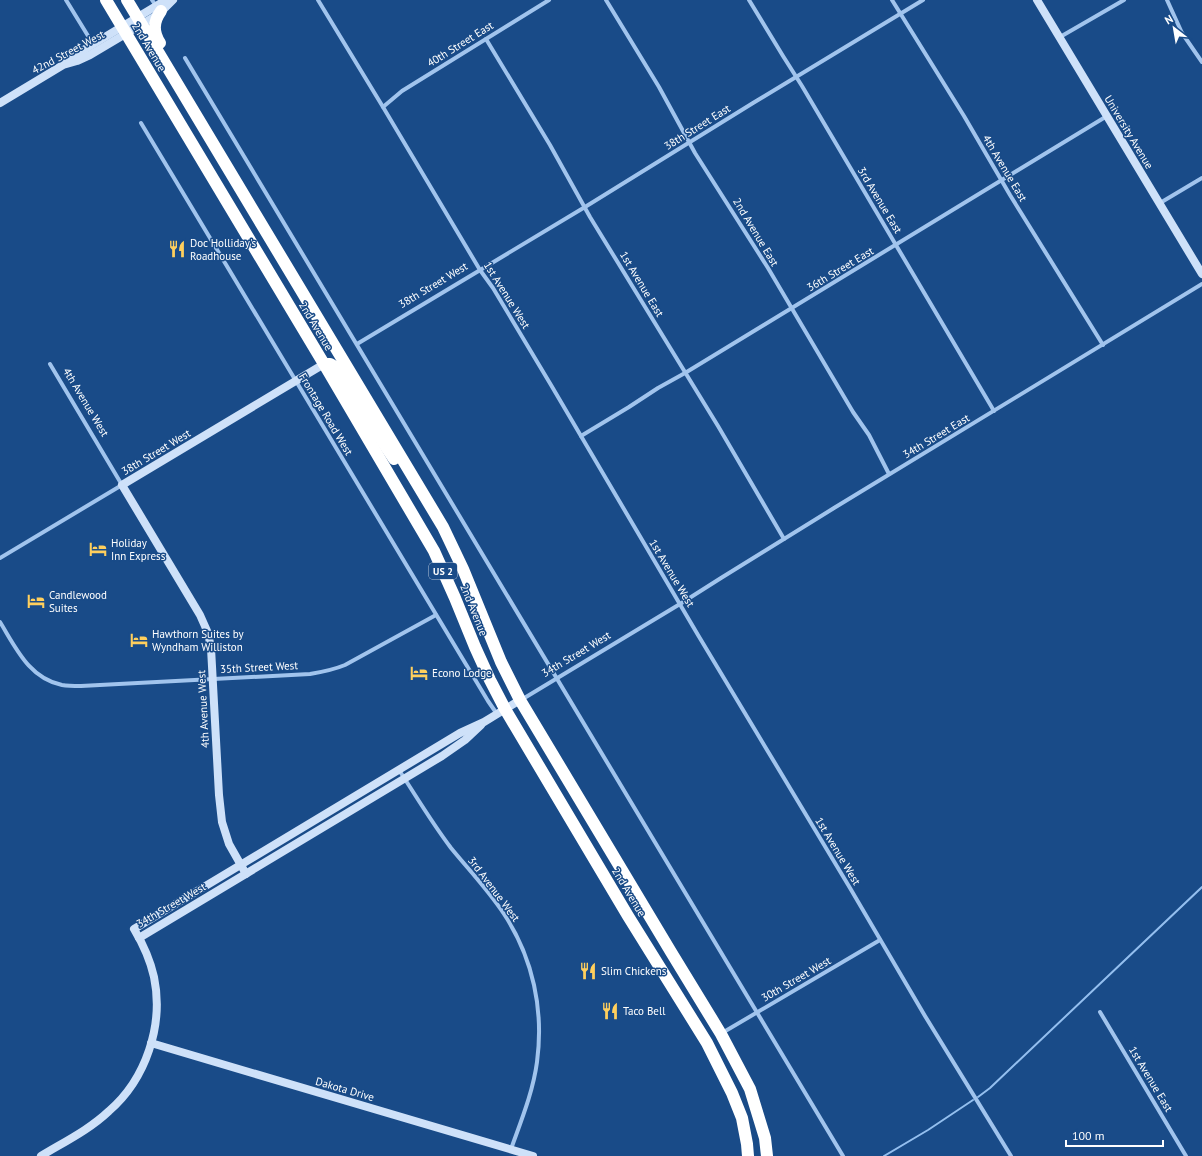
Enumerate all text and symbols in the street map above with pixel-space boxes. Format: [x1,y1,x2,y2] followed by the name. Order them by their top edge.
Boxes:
[1154,8,1194,48] north arrow
[1162,12,1176,27] text: N
[424,18,496,70] street label: 40th Street East
[129,20,169,74] street label: 2nd Avenue
[29,27,107,77] street label: 42nd Street West
[1101,93,1157,172] street label: University Avenue
[661,101,733,153] street label: 38th Street East
[980,132,1031,204] street label: 4th Avenue East
[855,164,906,236] street label: 3rd Avenue East
[730,195,782,269] street label: 2nd Avenue East
[190,236,257,263] place label: Doc Holliday's Roadhouse
[167,239,187,259] restaurant icon: Doc Holliday's Roadhouse
[804,243,876,294] street label: 36th Street East
[617,249,667,320] street label: 1st Avenue East
[396,259,470,311] street label: 38th Street West
[481,259,533,331] street label: 1st Avenue West
[296,299,336,353] street label: 2nd Avenue
[60,365,112,439] street label: 4th Avenue West
[296,370,356,458] street label: Frontage Road West
[900,410,972,461] street label: 34th Street East
[119,426,193,478] street label: 38th Street West
[111,536,166,563] place label: Holiday Inn Express
[646,537,698,610] street label: 1st Avenue West
[88,539,108,559] hotel icon: Holiday Inn Express
[429,563,457,579] road number: US 2
[457,582,491,638] street label: 2nd Avenue
[49,588,107,615] place label: Candlewood Suites
[26,591,46,611] hotel icon: Candlewood Suites
[152,627,245,654] place label: Hawthorn Suites by Wyndham Williston
[539,628,613,680] street label: 34th Street West
[129,630,149,650] hotel icon: Hawthorn Suites by Wyndham Williston
[220,658,299,676] street label: 35th Street West
[409,663,429,683] hotel icon: Econo Lodge
[432,666,492,680] place label: Econo Lodge
[194,669,212,748] street label: 4th Avenue West
[812,815,864,888] street label: 1st Avenue West
[465,854,523,925] street label: 3rd Avenue West
[609,865,649,919] street label: 2nd Avenue
[134,879,209,931] street label: 34th Street West
[759,953,834,1005] street label: 30th Street West
[578,961,598,981] restaurant icon: Slim Chickens
[601,964,667,978] place label: Slim Chickens
[600,1001,620,1021] restaurant icon: Taco Bell
[623,1004,666,1018] place label: Taco Bell
[1126,1044,1176,1115] street label: 1st Avenue East
[314,1074,376,1104] street label: Dakota Drive
[1066,1122,1163,1148] scale bar
[1072,1128,1105,1143] text: 100 m

